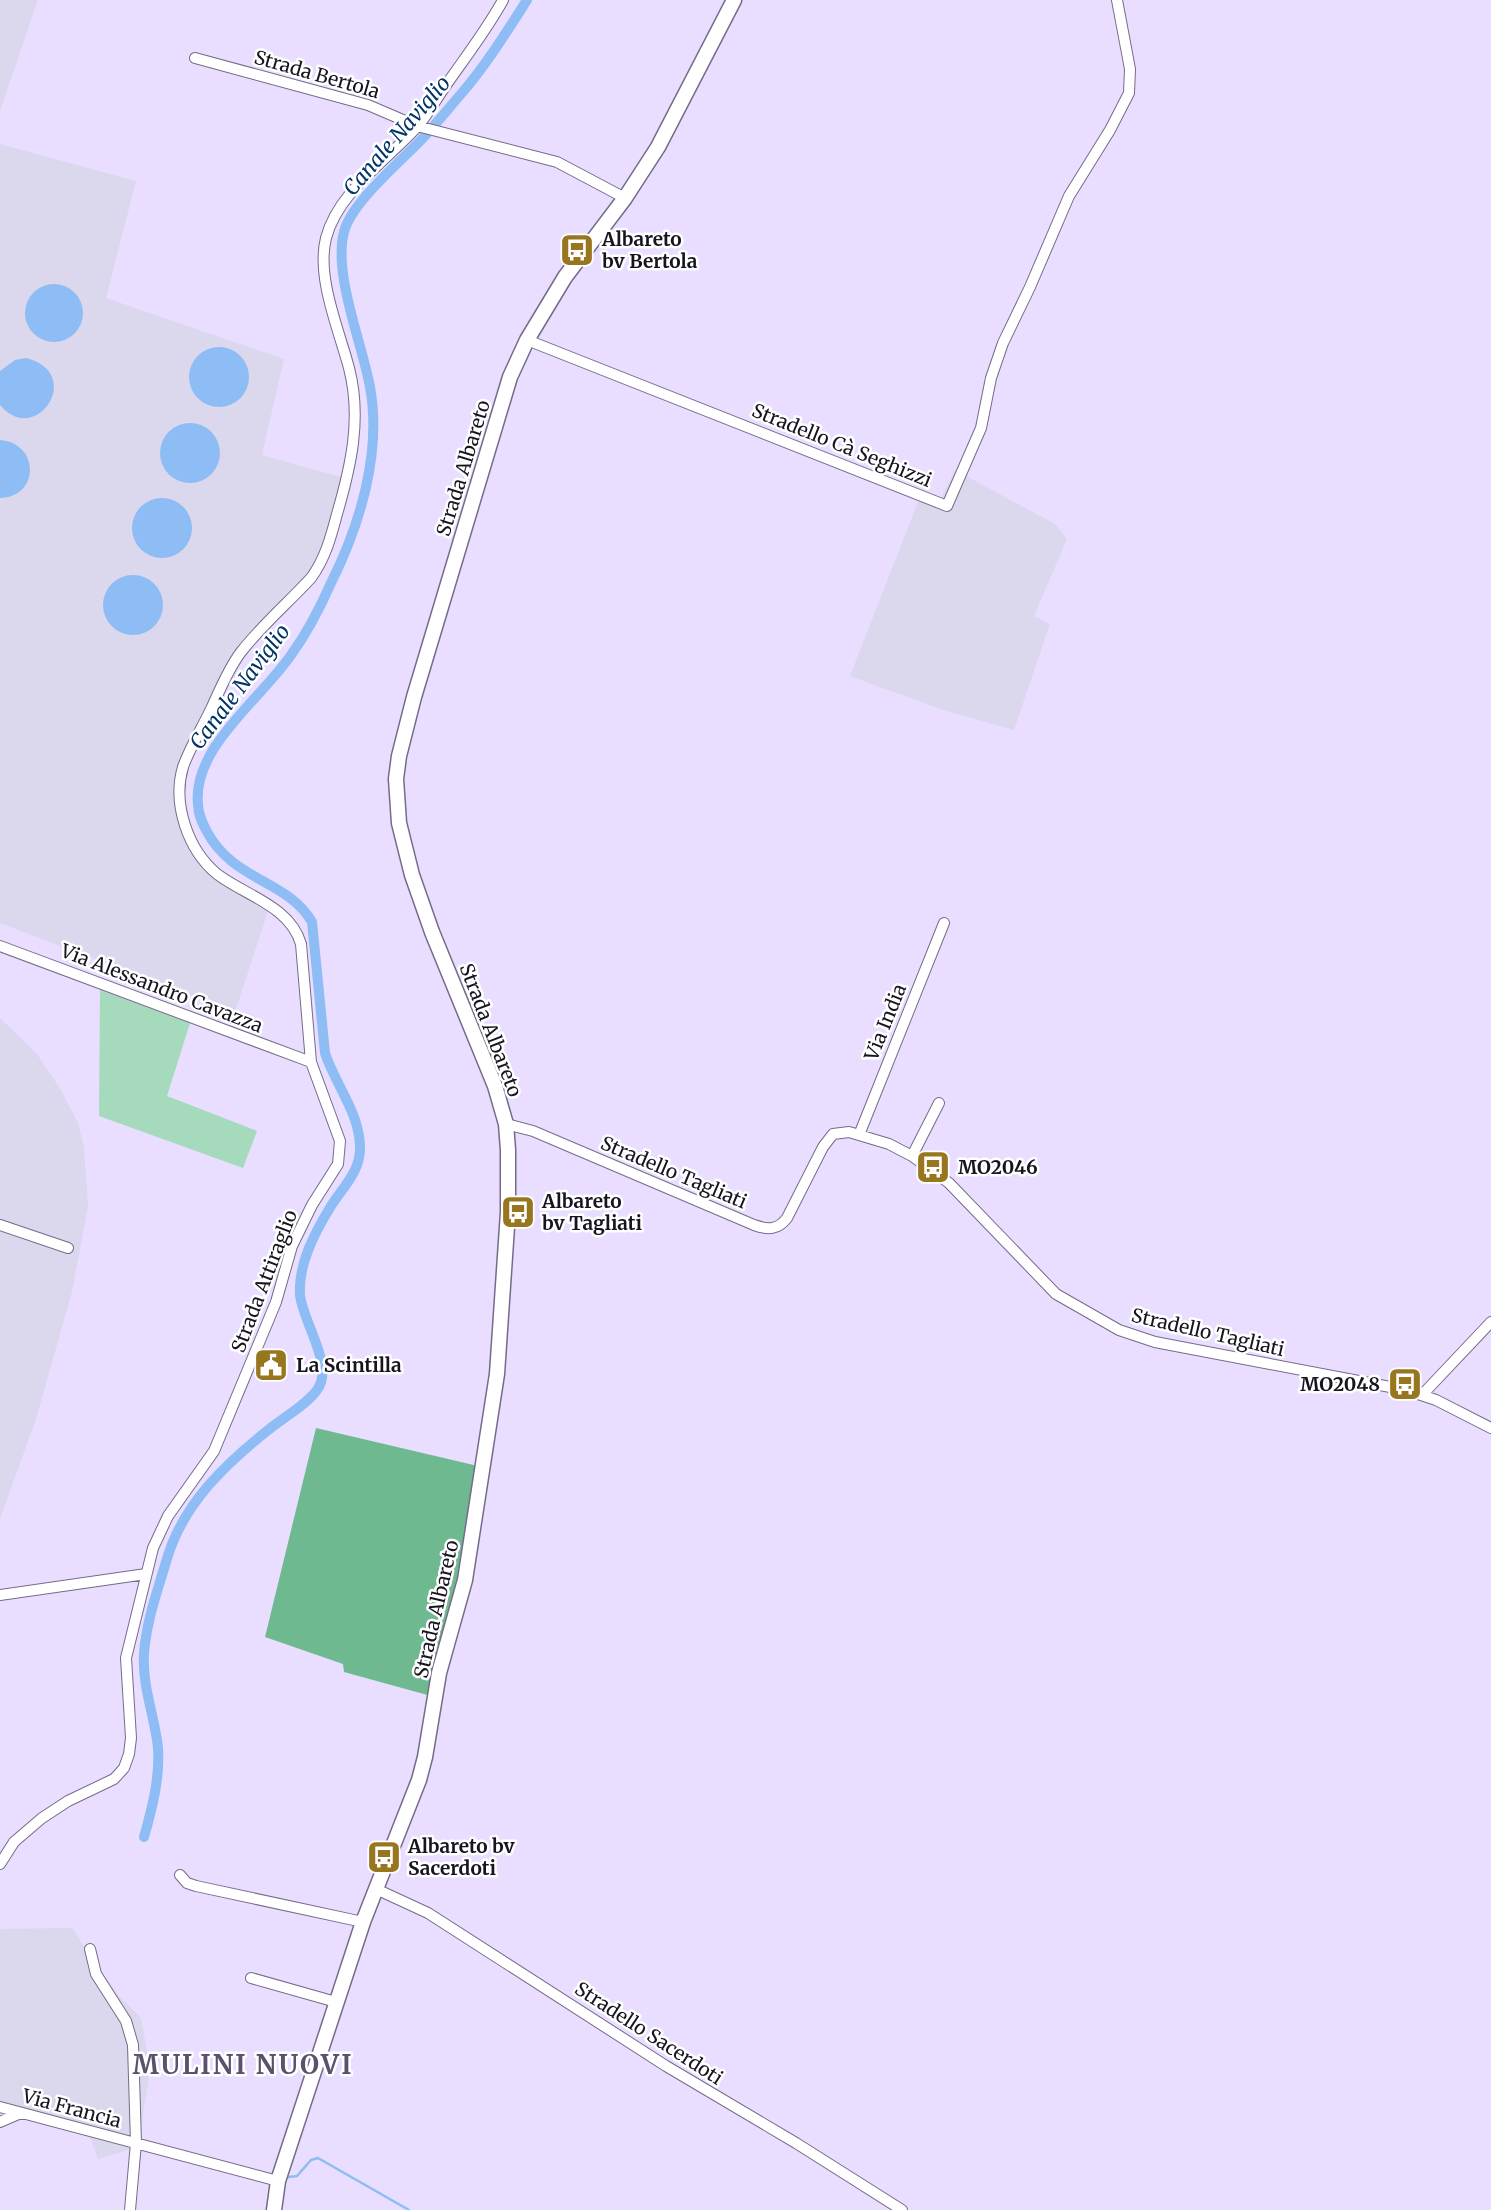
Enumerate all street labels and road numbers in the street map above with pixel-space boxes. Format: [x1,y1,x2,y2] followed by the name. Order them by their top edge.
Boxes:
[252,45,382,103] street label: Strada Bertola
[431,397,495,539] street label: Strada Albareto
[749,398,935,492] street label: Stradello Cà Seghizzi
[57,938,266,1038] street label: Via Alessandro Cavazza
[455,960,527,1100] street label: Strada Albareto
[858,980,911,1065] street label: Via India
[597,1130,751,1214] street label: Stradello Tagliati
[226,1206,302,1356] street label: Strada Attiraglio
[1129,1303,1287,1361] street label: Stradello Tagliati
[408,1538,464,1680] street label: Strada Albareto
[571,1976,727,2090] street label: Stradello Sacerdoti
[19,2083,124,2133] street label: Via Francia

